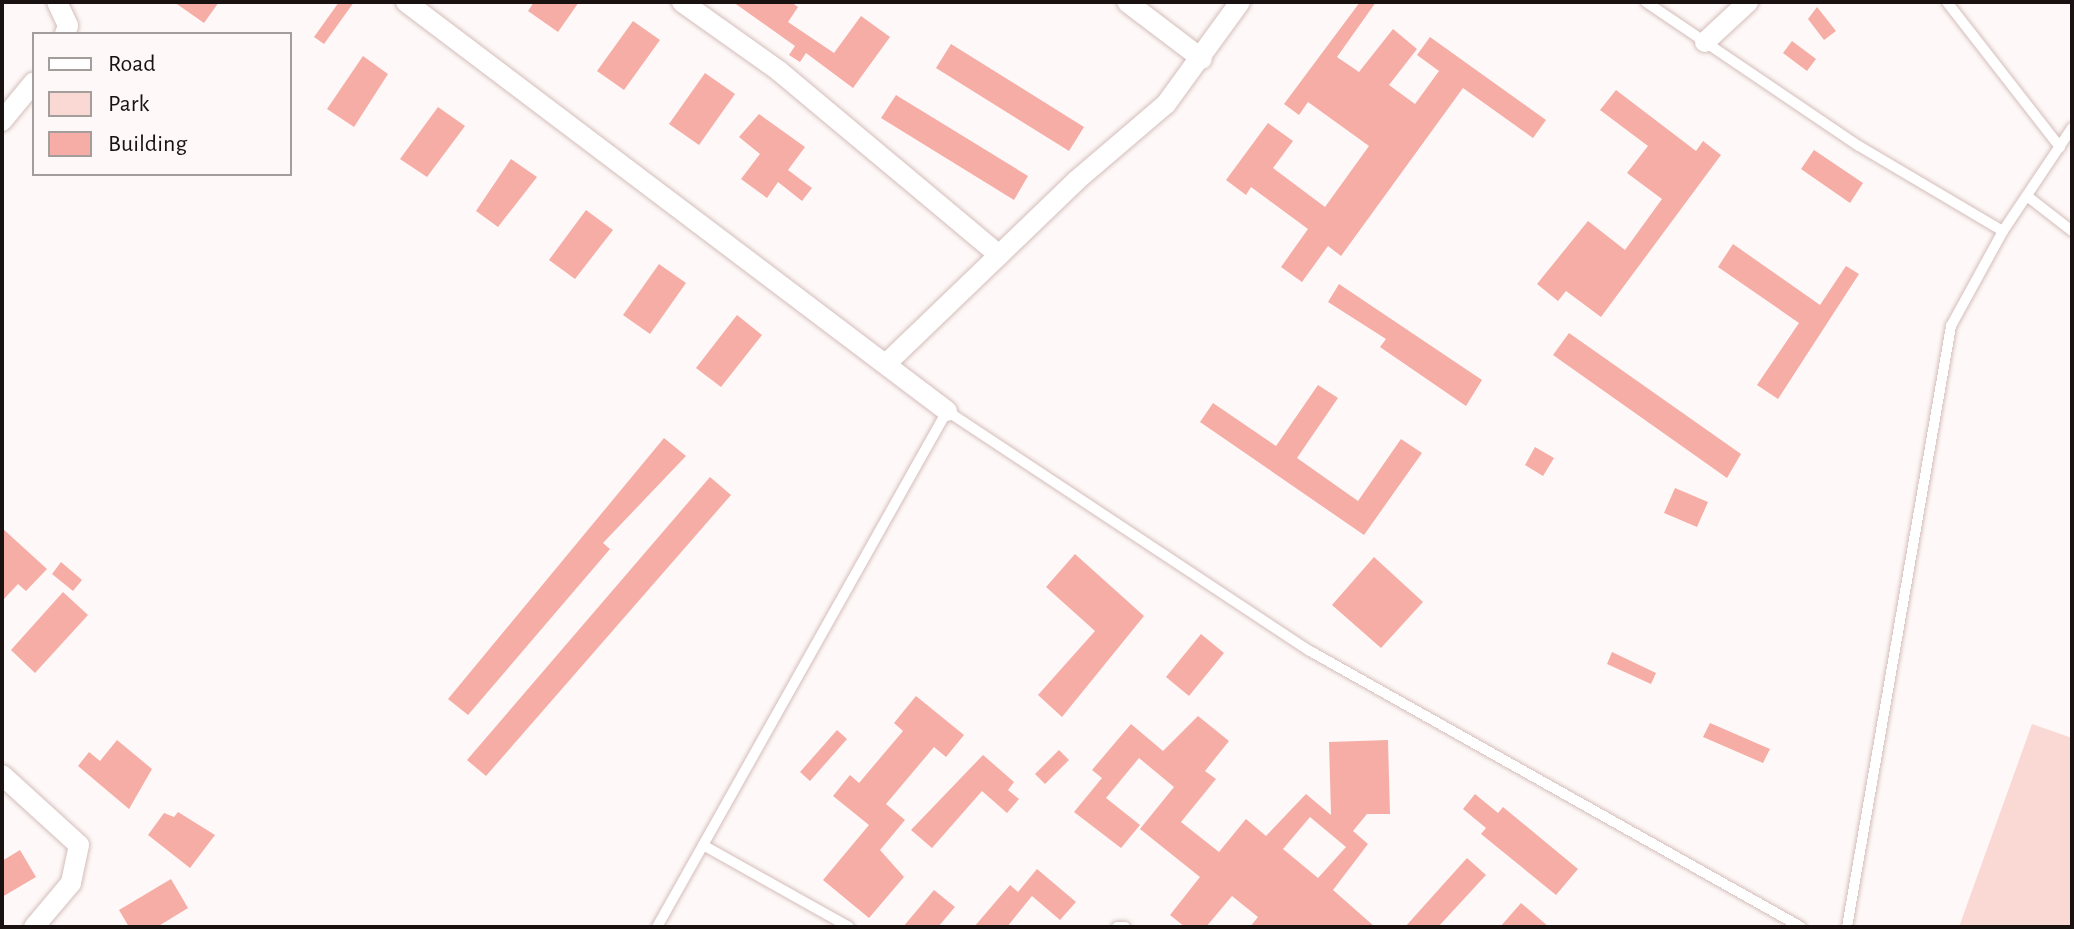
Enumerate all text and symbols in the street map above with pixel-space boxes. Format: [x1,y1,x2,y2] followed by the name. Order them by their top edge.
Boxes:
[32,32,292,176] legend
[108,52,156,76] text: Road
[108,92,149,116] text: Park
[108,132,187,156] text: Building

